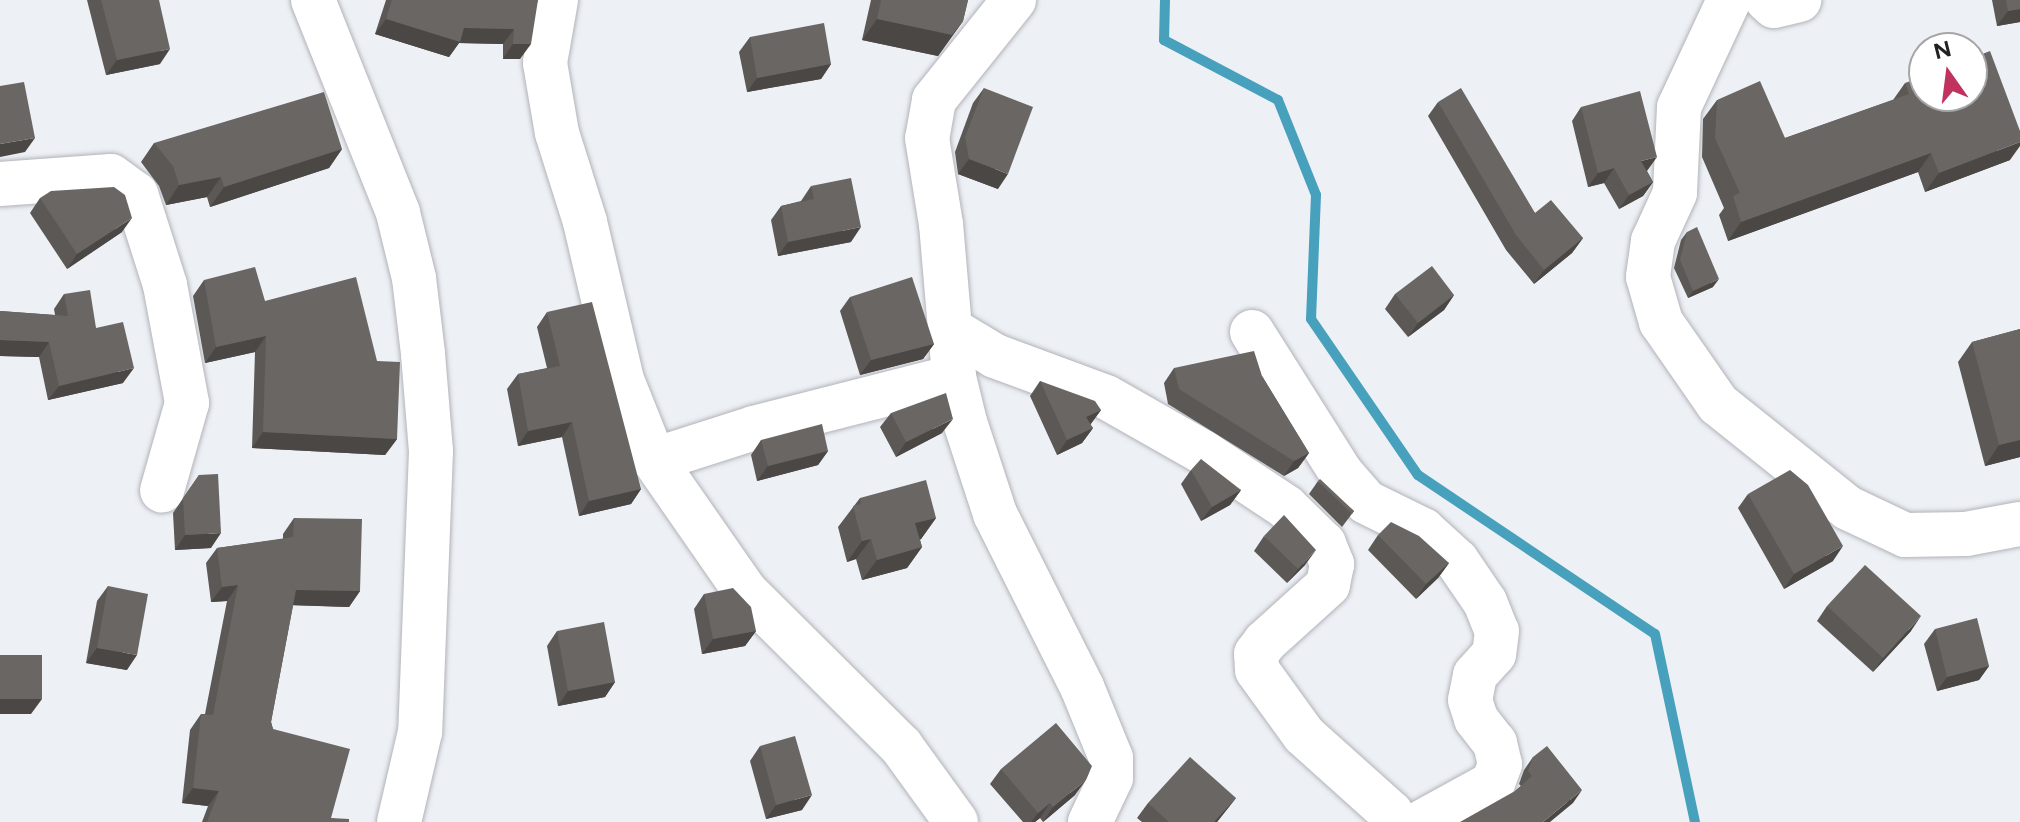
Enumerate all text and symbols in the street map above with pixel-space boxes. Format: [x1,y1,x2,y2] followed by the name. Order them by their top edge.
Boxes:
[1908,32,1988,112] north arrow
[1931,35,1954,65] text: N

